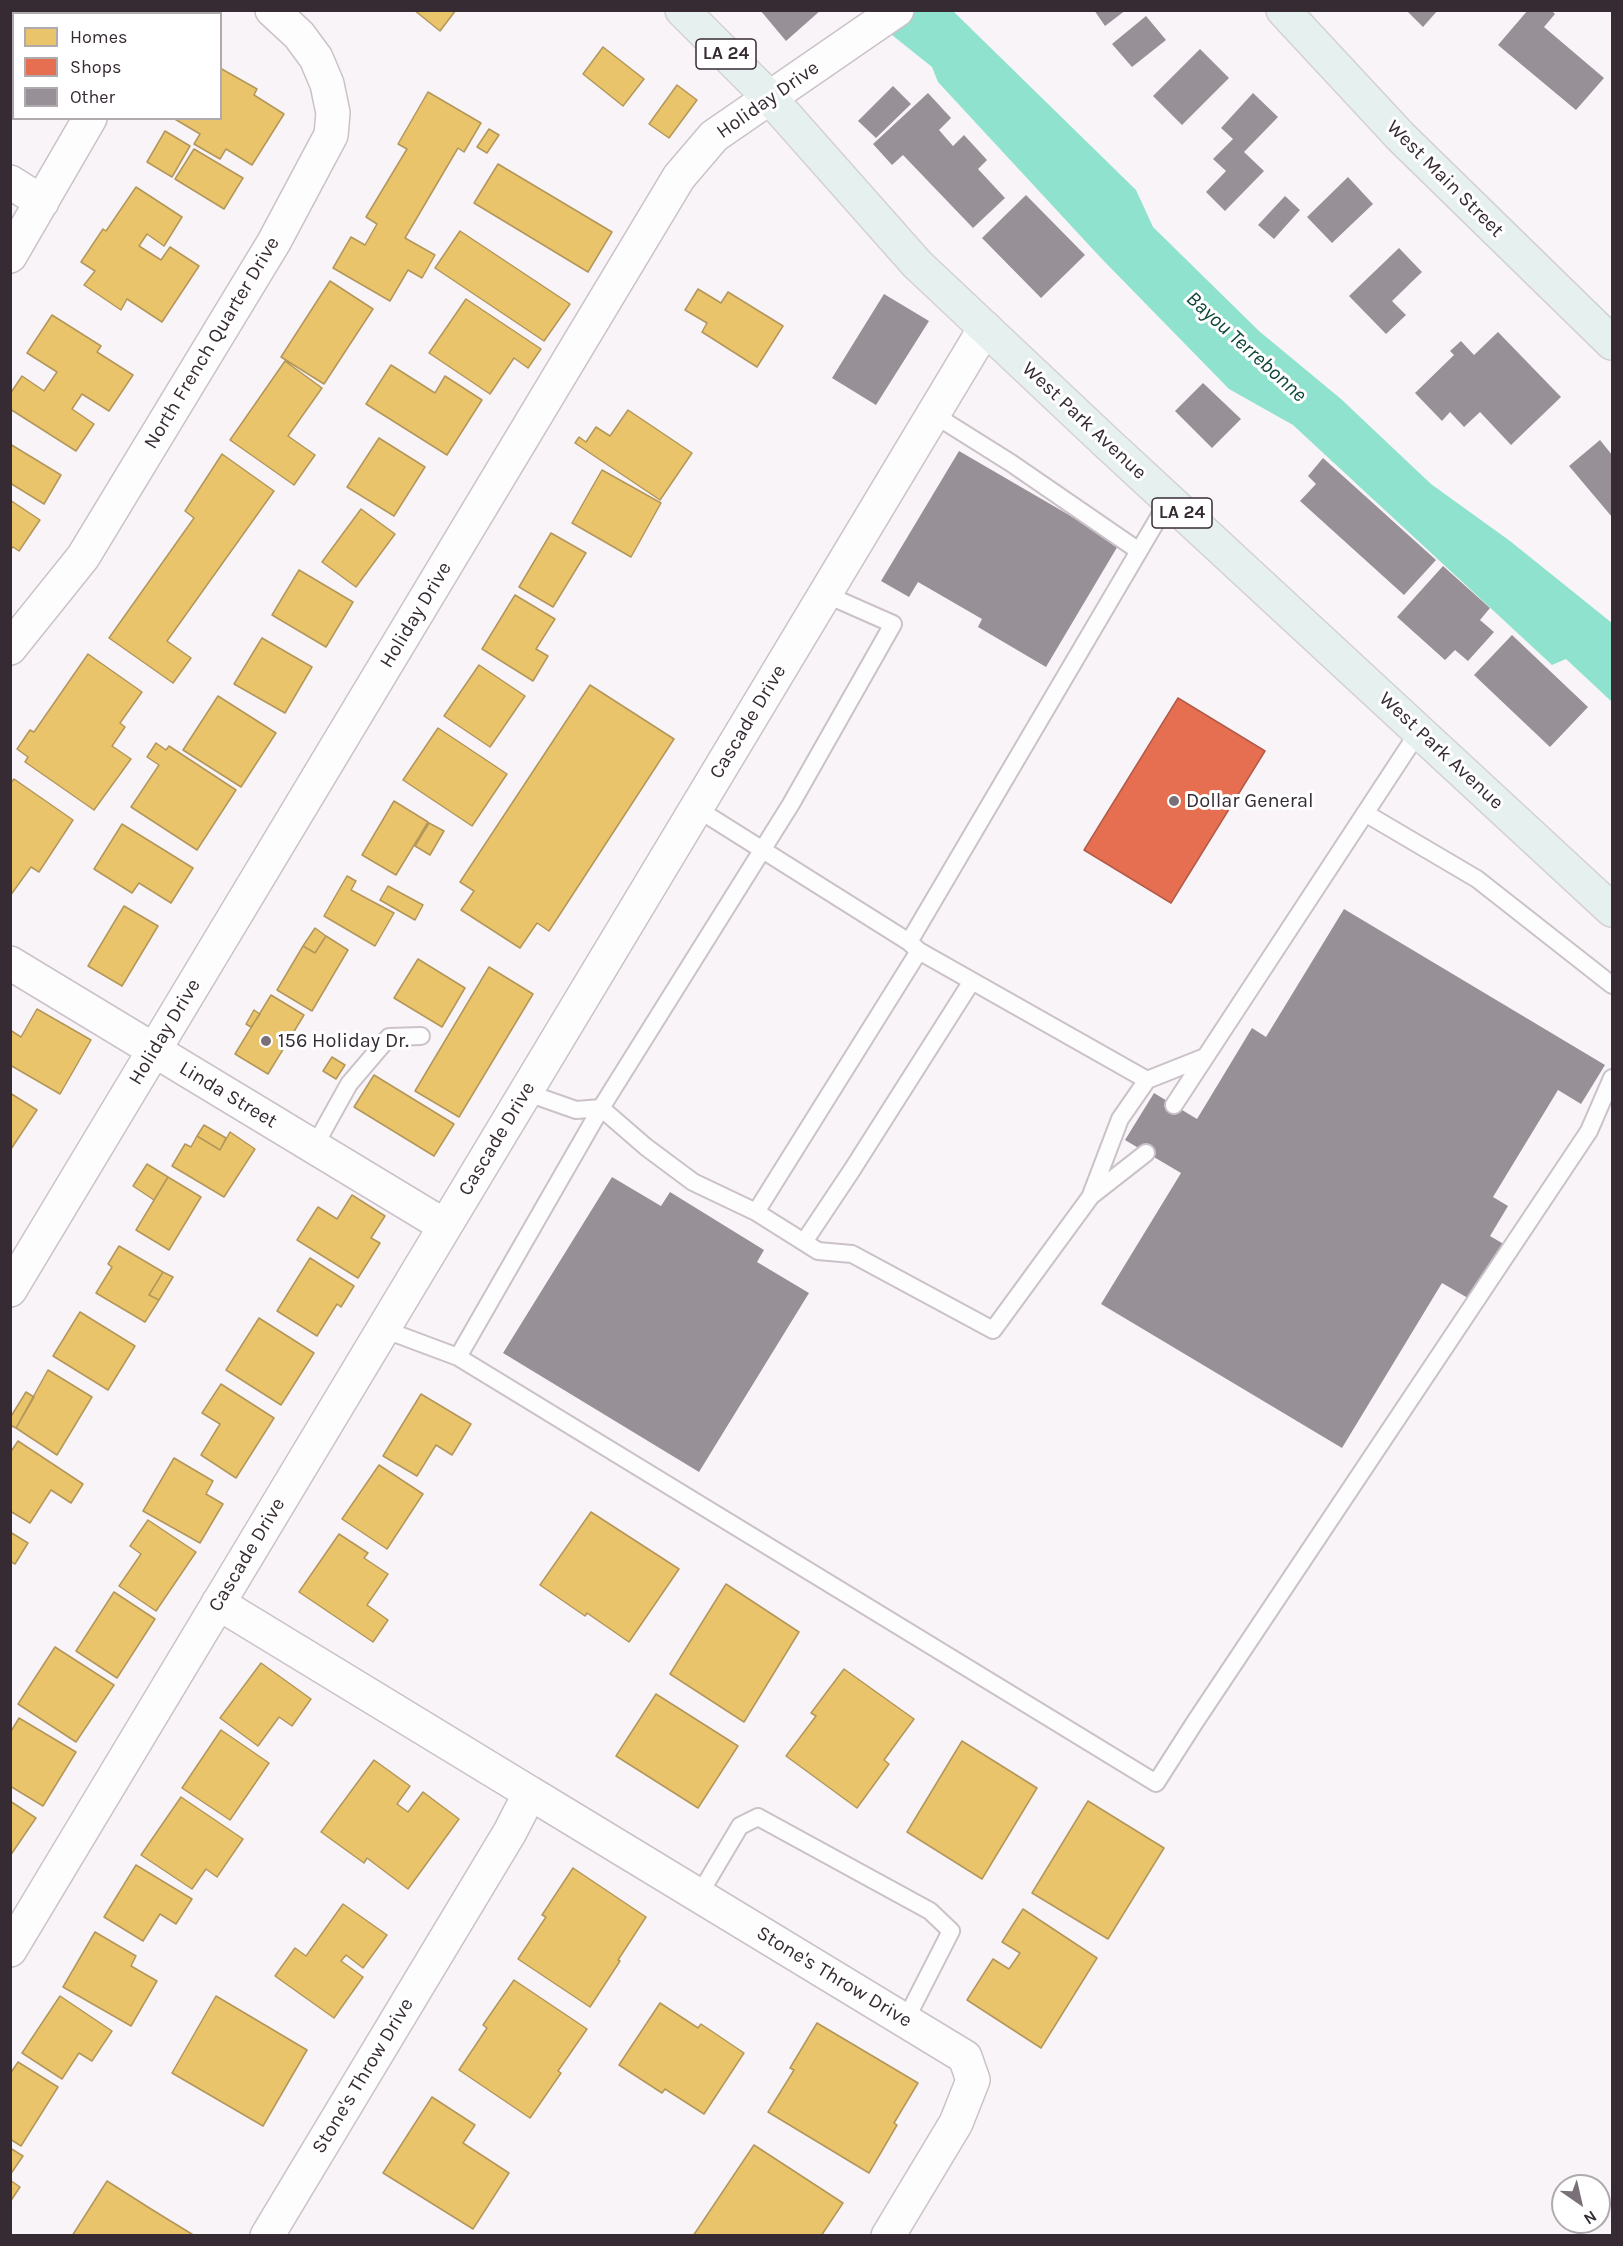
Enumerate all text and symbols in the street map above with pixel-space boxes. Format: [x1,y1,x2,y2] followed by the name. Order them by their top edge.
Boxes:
[12,12,222,120] legend
[70,26,127,48] text: Homes
[696,39,756,69] road number: LA 24
[70,56,122,78] text: Shops
[712,56,824,144] street label: Holiday Drive
[70,86,115,108] text: Other
[1381,115,1509,243] street label: West Main Street
[139,233,285,453] street label: North French Quarter Drive
[1181,286,1311,408] water label: Bayou Terrebonne
[1017,357,1151,485] street label: West Park Avenue
[1152,498,1212,528] road number: LA 24
[375,558,457,672] street label: Holiday Drive
[705,661,791,783] street label: Cascade Drive
[1374,687,1508,815] street label: West Park Avenue
[1186,789,1314,813] place label: Dollar General
[1167,794,1181,808] marker: Dollar General
[124,975,206,1089] street label: Holiday Drive
[278,1029,409,1053] place label: 156 Holiday Dr.
[259,1034,273,1048] marker: 156 Holiday Dr.
[175,1056,281,1134] street label: Linda Street
[454,1078,540,1200] street label: Cascade Drive
[204,1494,290,1616] street label: Cascade Drive
[752,1921,916,2033] street label: Stone's Throw Drive
[307,1994,419,2158] street label: Stone's Throw Drive
[1551,2174,1611,2234] north arrow
[1580,2207,1600,2229] text: N

